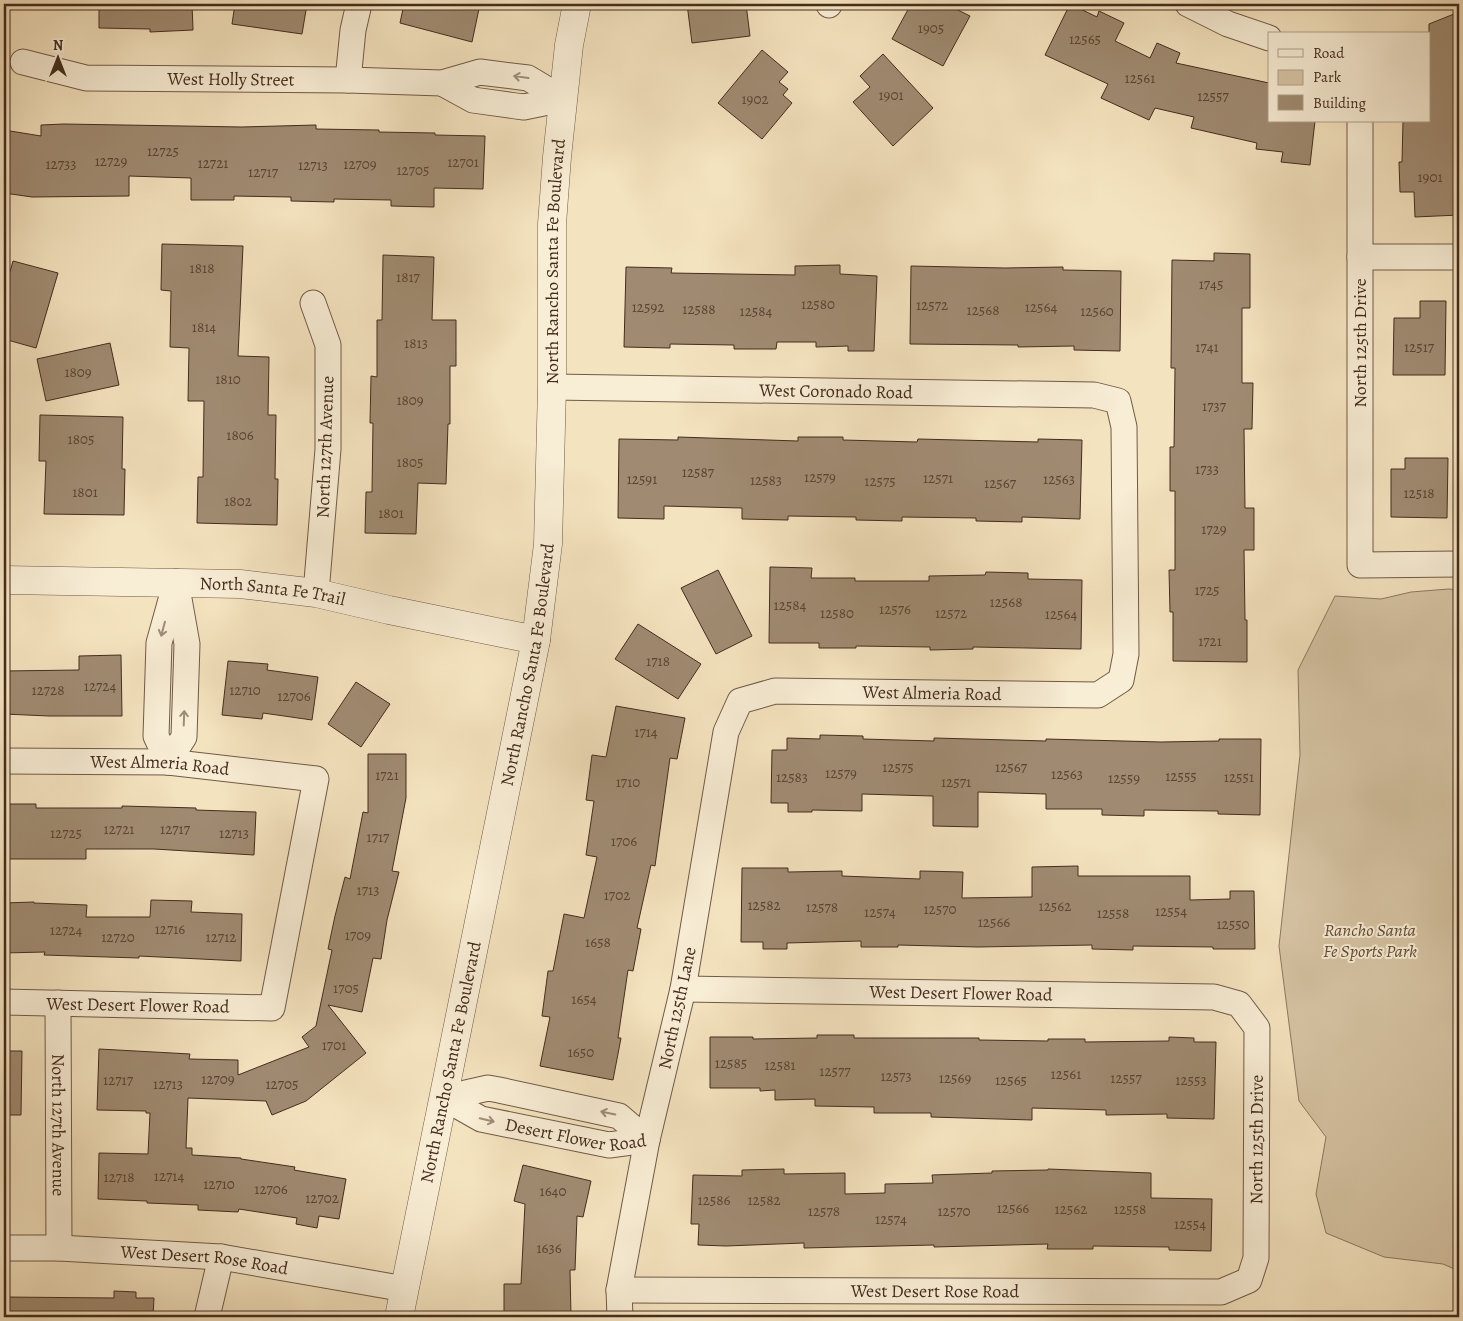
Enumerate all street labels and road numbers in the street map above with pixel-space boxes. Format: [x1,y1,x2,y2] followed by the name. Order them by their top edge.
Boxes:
[166,67,295,92] street label: West Holly Street
[540,137,571,385] street label: North Rancho Santa Fe Boulevard
[1348,278,1372,408] street label: North 125th Drive
[311,375,339,519] street label: North 127th Avenue
[758,378,913,404] street label: West Coronado Road
[495,542,560,788] street label: North Rancho Santa Fe Boulevard
[199,571,348,612] street label: North Santa Fe Trail
[861,680,1002,706] street label: West Almeria Road
[89,750,231,781] street label: West Almeria Road
[414,939,487,1185] street label: North Rancho Santa Fe Boulevard
[652,945,702,1071] street label: North 125th Lane
[868,979,1053,1007] street label: West Desert Flower Road
[45,991,230,1019] street label: West Desert Flower Road
[46,1054,71,1196] street label: North 127th Avenue
[1244,1075,1269,1204] street label: North 125th Drive
[503,1112,648,1157] street label: Desert Flower Road
[119,1239,290,1281] street label: West Desert Rose Road
[850,1279,1020,1303] street label: West Desert Rose Road

